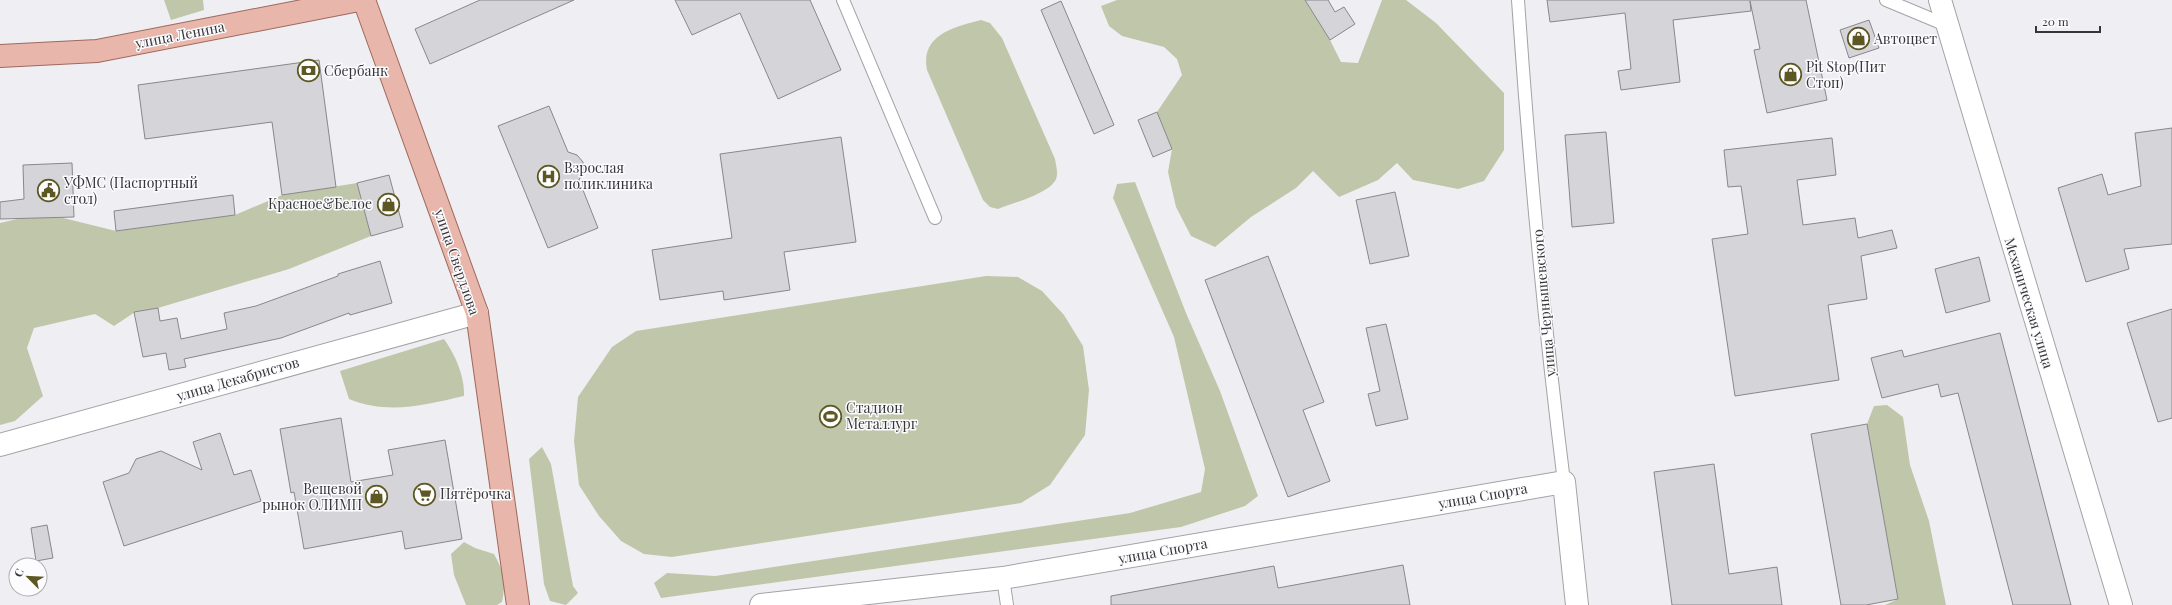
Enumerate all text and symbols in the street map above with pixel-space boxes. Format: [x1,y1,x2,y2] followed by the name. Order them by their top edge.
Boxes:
[2036,8,2100,34] scale bar
[2042,13,2069,29] text: 20 m
[133,17,226,53] street label: улица Ленина
[1846,26,1872,52] shop icon: Автоцвет
[1873,29,1937,48] place label: Автоцвет
[1806,57,1886,92] place label: Pit Stop(Пит Стоп)
[296,58,322,84] bank icon: Сбербанк
[324,61,388,80] place label: Сбербанк
[1777,62,1803,88] shop icon: Pit Stop(Пит Стоп)
[564,158,653,193] place label: Взрослая поликлиника
[536,163,562,189] hospital icon: Взрослая поликлиника
[63,173,198,208] place label: УФМС (Паспортный стол)
[35,178,61,204] public building icon: УФМС (Паспортный стол)
[375,191,401,217] shop icon: Красное&Белое
[268,194,372,213] place label: Красное&Белое
[430,205,485,317] street label: улица Свердлова
[1528,228,1559,379] street label: улица Чернышевского
[2001,235,2058,371] street label: Механическая улица
[173,352,302,405] street label: улица Декабристов
[846,398,918,433] place label: Стадион Металлург
[818,403,844,429] sports icon: Стадион Металлург
[1436,478,1529,513] street label: улица Спорта
[262,479,362,514] place label: Вещевой рынок ОЛИМП
[412,481,438,507] supermarket icon: Пятёрочка
[364,484,390,510] shop icon: Вещевой рынок ОЛИМП
[440,484,511,503] place label: Пятёрочка
[1116,533,1209,568] street label: улица Спорта
[8,557,48,597] north arrow
[10,566,27,579] text: С

